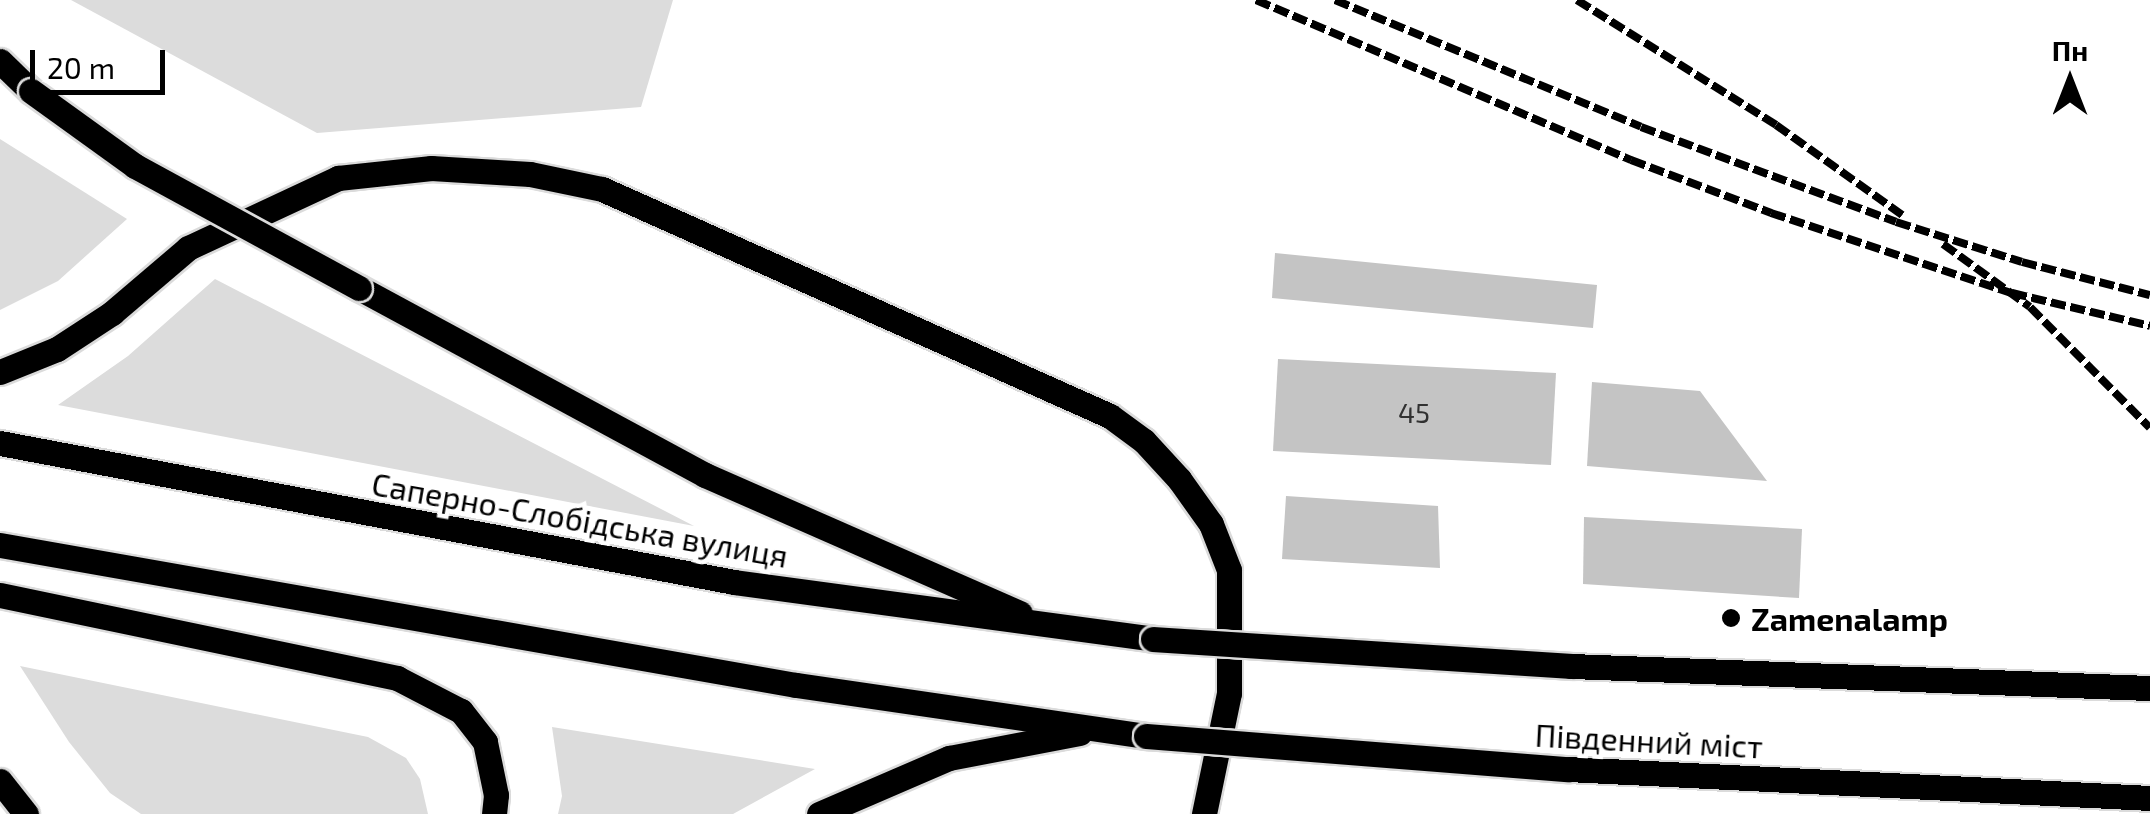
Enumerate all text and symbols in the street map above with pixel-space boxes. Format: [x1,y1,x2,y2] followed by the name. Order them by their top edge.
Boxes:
[35,30,170,92] scale bar
[2020,30,2120,130] north arrow
[2052,33,2088,67] text: Пн
[47,49,115,85] text: 20 m
[1398,395,1430,429] house number: 45
[369,463,791,575] street label: Саперно-Слобідська вулиця
[1751,599,1948,637] place label: Zamenalamp
[1720,607,1742,629] marker: Zamenalamp
[1534,715,1764,765] street label: Південний міст

